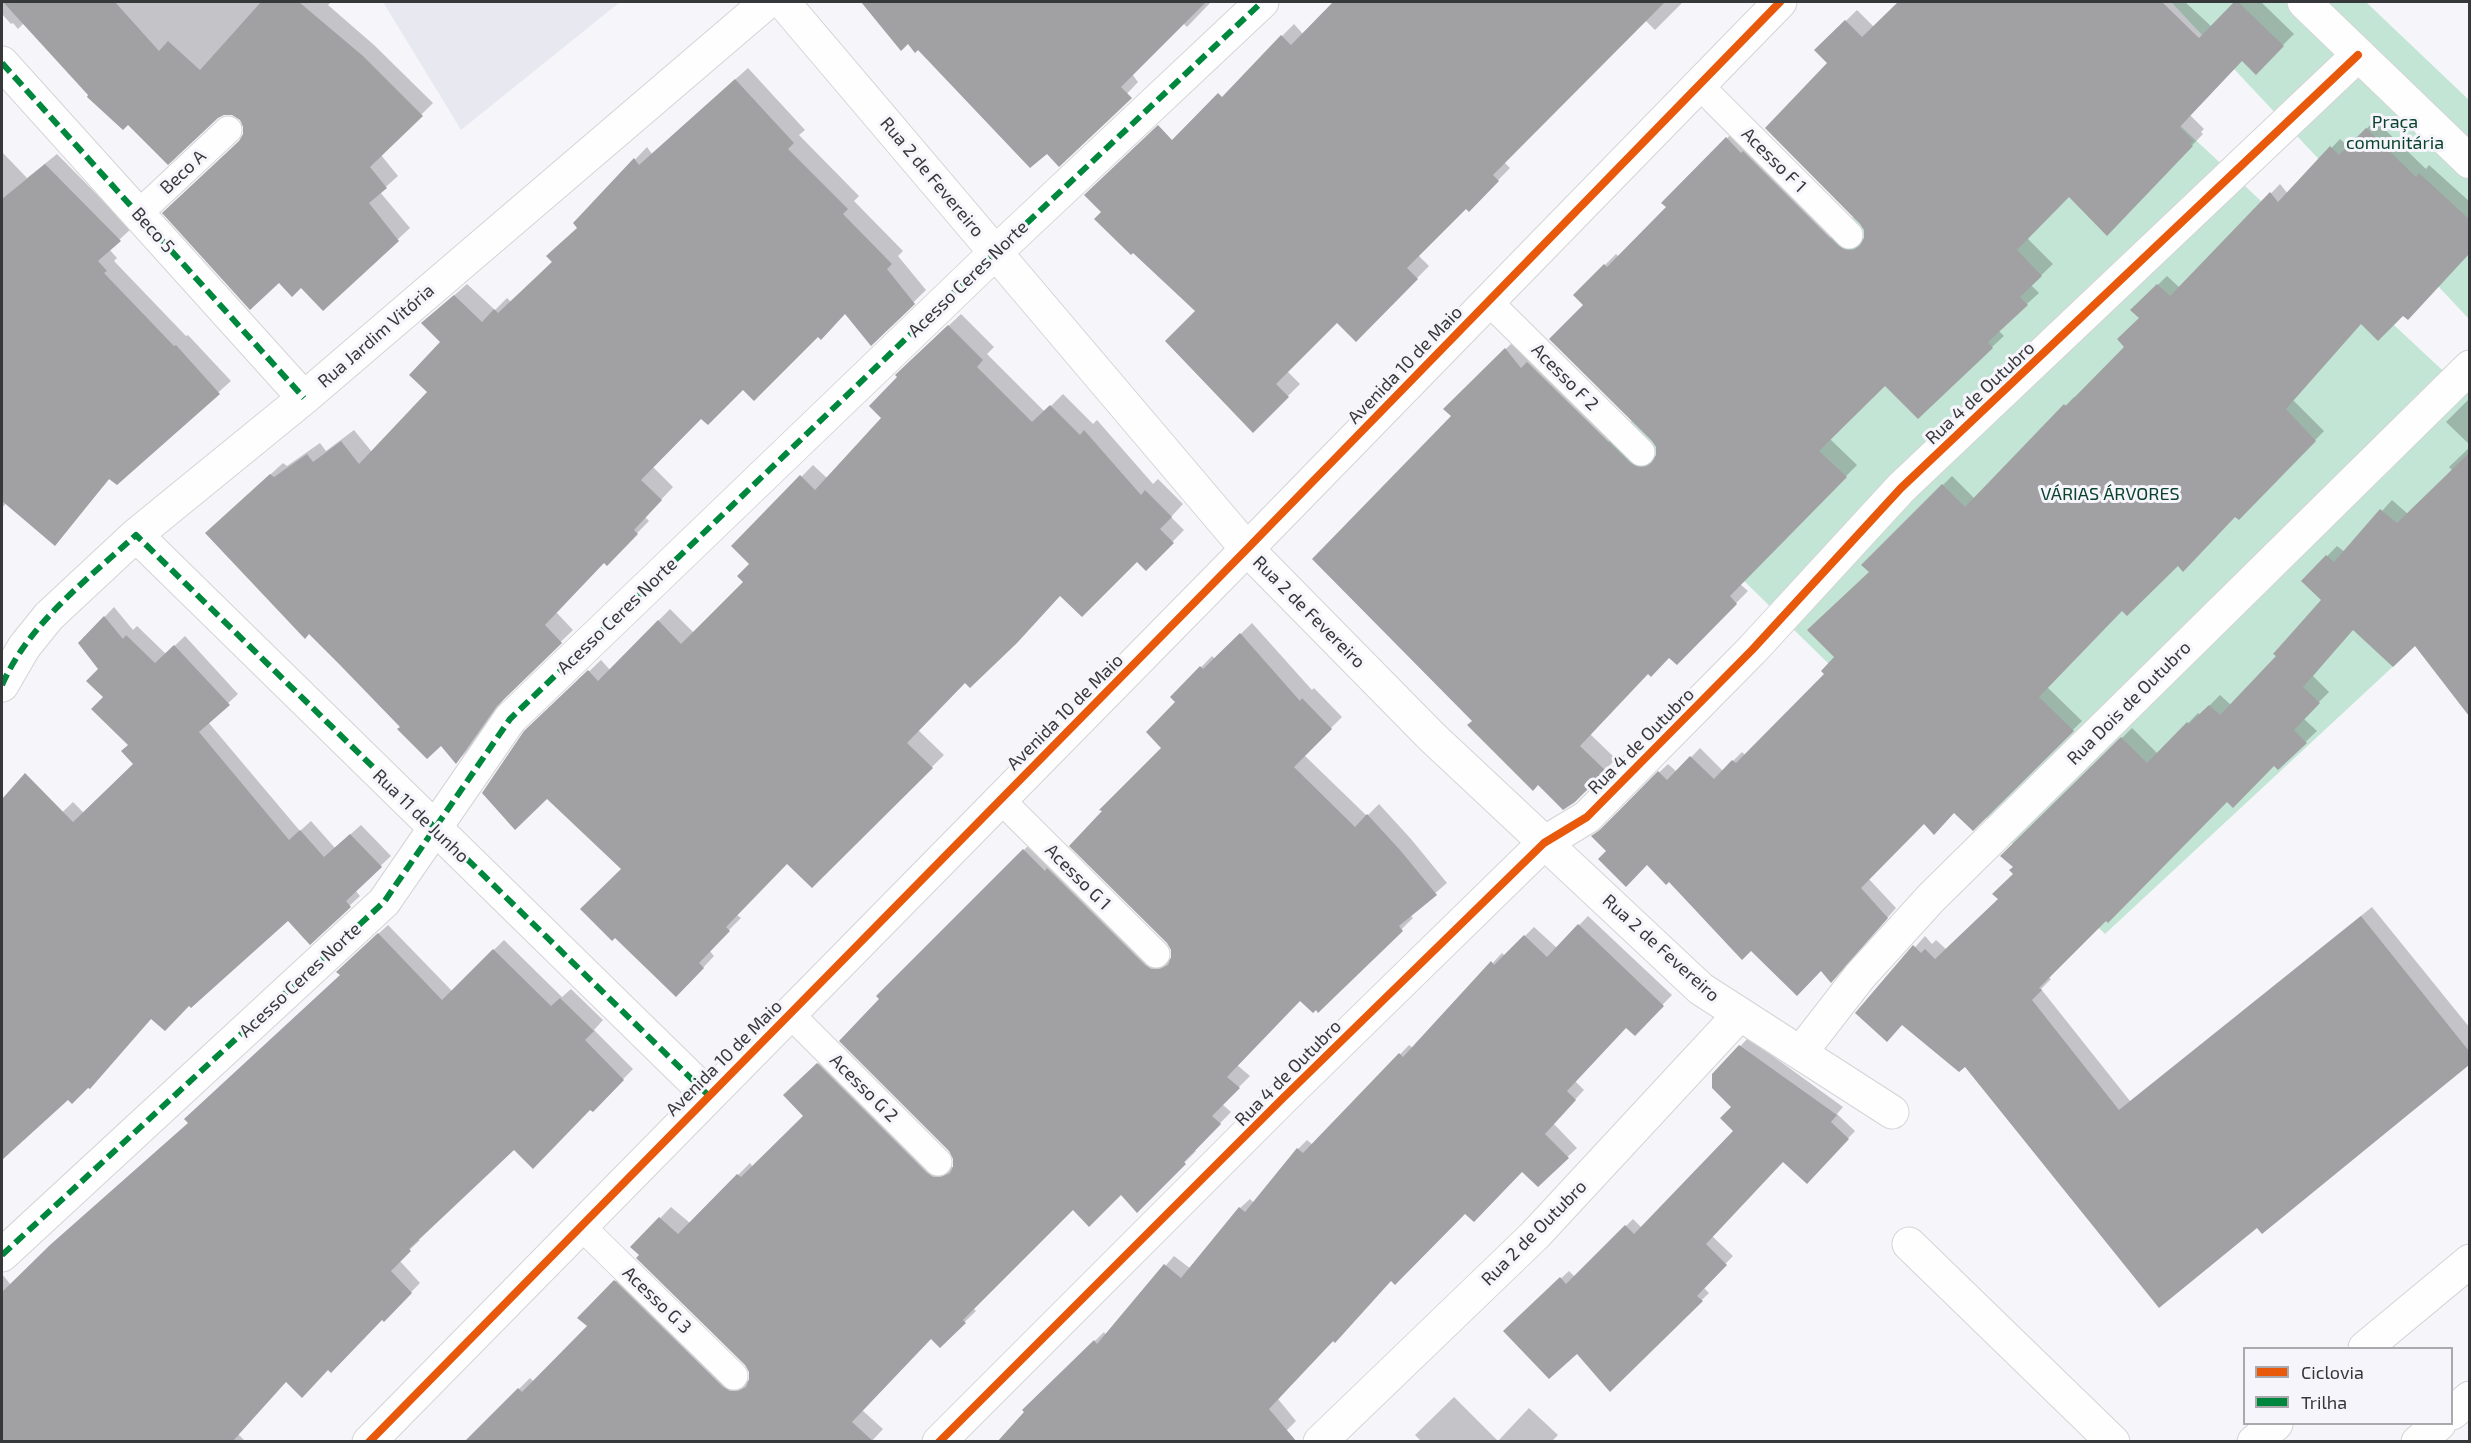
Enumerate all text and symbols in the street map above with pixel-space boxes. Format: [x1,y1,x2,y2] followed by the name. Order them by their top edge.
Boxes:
[2346,111,2444,154] park label: Praça comunitária
[876,113,988,241] street label: Rua 2 de Fevereiro
[1737,123,1811,197] street label: Acesso F 1
[156,145,210,199] street label: Beco A
[127,203,179,257] street label: Beco 5
[904,216,1032,342] street label: Acesso Ceres Norte
[313,280,439,392] street label: Rua Jardim Vitória
[1343,302,1467,428] street label: Avenida 10 de Maio
[1921,337,2039,449] street label: Rua 4 de Outubro
[1527,339,1603,415] street label: Acesso F 2
[2040,483,2180,505] park label: VÁRIAS ÁRVORES
[1248,551,1370,673] street label: Rua 2 de Fevereiro
[553,553,681,679] street label: Acesso Ceres Norte
[2063,637,2195,769] street label: Rua Dois de Outubro
[1002,649,1128,775] street label: Avenida 10 de Maio
[1583,683,1699,799] street label: Rua 4 de Outubro
[368,765,474,867] street label: Rua 11 de Junho
[1040,839,1116,915] street label: Acesso G 1
[1598,890,1724,1006] street label: Rua 2 de Fevereiro
[235,918,365,1042] street label: Acesso Ceres Norte
[661,995,787,1121] street label: Avenida 10 de Maio
[1230,1015,1346,1131] street label: Rua 4 de Outubro
[825,1049,903,1127] street label: Acesso G 2
[1477,1176,1591,1290] street label: Rua 2 de Outubro
[618,1262,696,1338] street label: Acesso G 3
[2243,1347,2453,1425] legend
[2301,1361,2364,1383] text: Ciclovia
[2301,1391,2347,1413] text: Trilha

